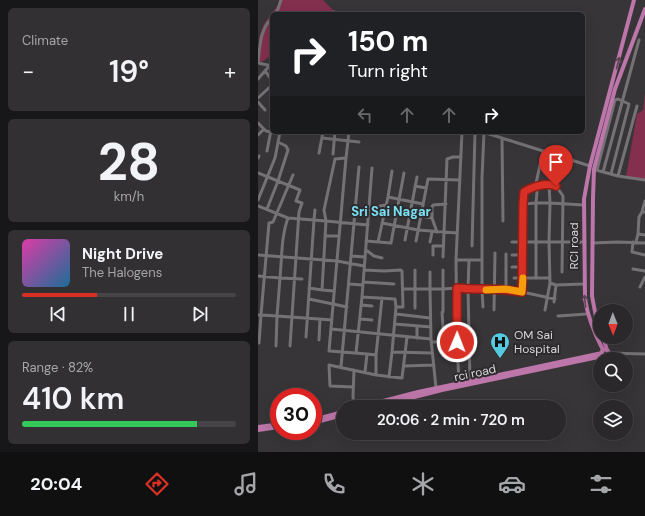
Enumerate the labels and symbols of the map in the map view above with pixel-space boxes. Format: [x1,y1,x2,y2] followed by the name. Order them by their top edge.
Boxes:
[614,57,622,70] one-way arrow
[539,145,573,186] pin
[351,203,432,220] district label: Sri Sai Nagar
[566,222,582,270] street label: RCI road
[582,295,589,308] one-way arrow
[593,304,633,344] north arrow
[436,321,478,363] position arrow
[514,327,560,357] place label: OM Sai Hospital
[489,331,511,359] hospital icon: OM Sai Hospital
[453,361,497,385] street label: rci road
[270,388,322,440] speed limit sign: 30

